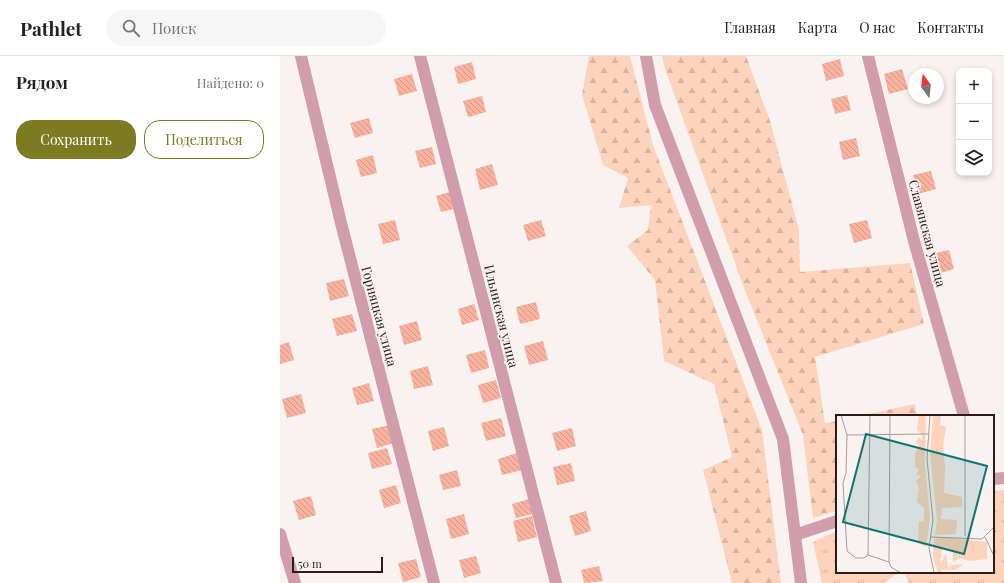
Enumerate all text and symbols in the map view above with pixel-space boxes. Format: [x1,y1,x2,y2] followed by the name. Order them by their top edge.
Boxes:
[106,10,386,46] search box
[20,15,82,41] text: Pathlet
[120,17,142,39] icon: search
[152,18,197,38] text: Поиск
[724,18,776,37] text: Главная
[798,18,837,37] text: Карта
[859,18,895,37] text: О нас
[917,18,984,37] text: Контакты
[908,68,944,104] north arrow
[956,68,992,176] map controls
[956,68,992,104] button: +
[16,71,68,93] text: Рядом
[197,74,264,91] text: Найдено: 0
[956,104,992,140] button: −
[16,120,136,159] button: Сохранить
[144,120,264,159] button: Поделиться
[956,140,992,176] button: layers
[906,178,951,289] street label: Славянская улица
[481,263,523,370] street label: Ильинская улица
[358,264,402,368] street label: Горняцкая улица
[836,415,994,573] inset map
[292,555,383,574] scale bar
[298,556,322,571] text: 50 m

